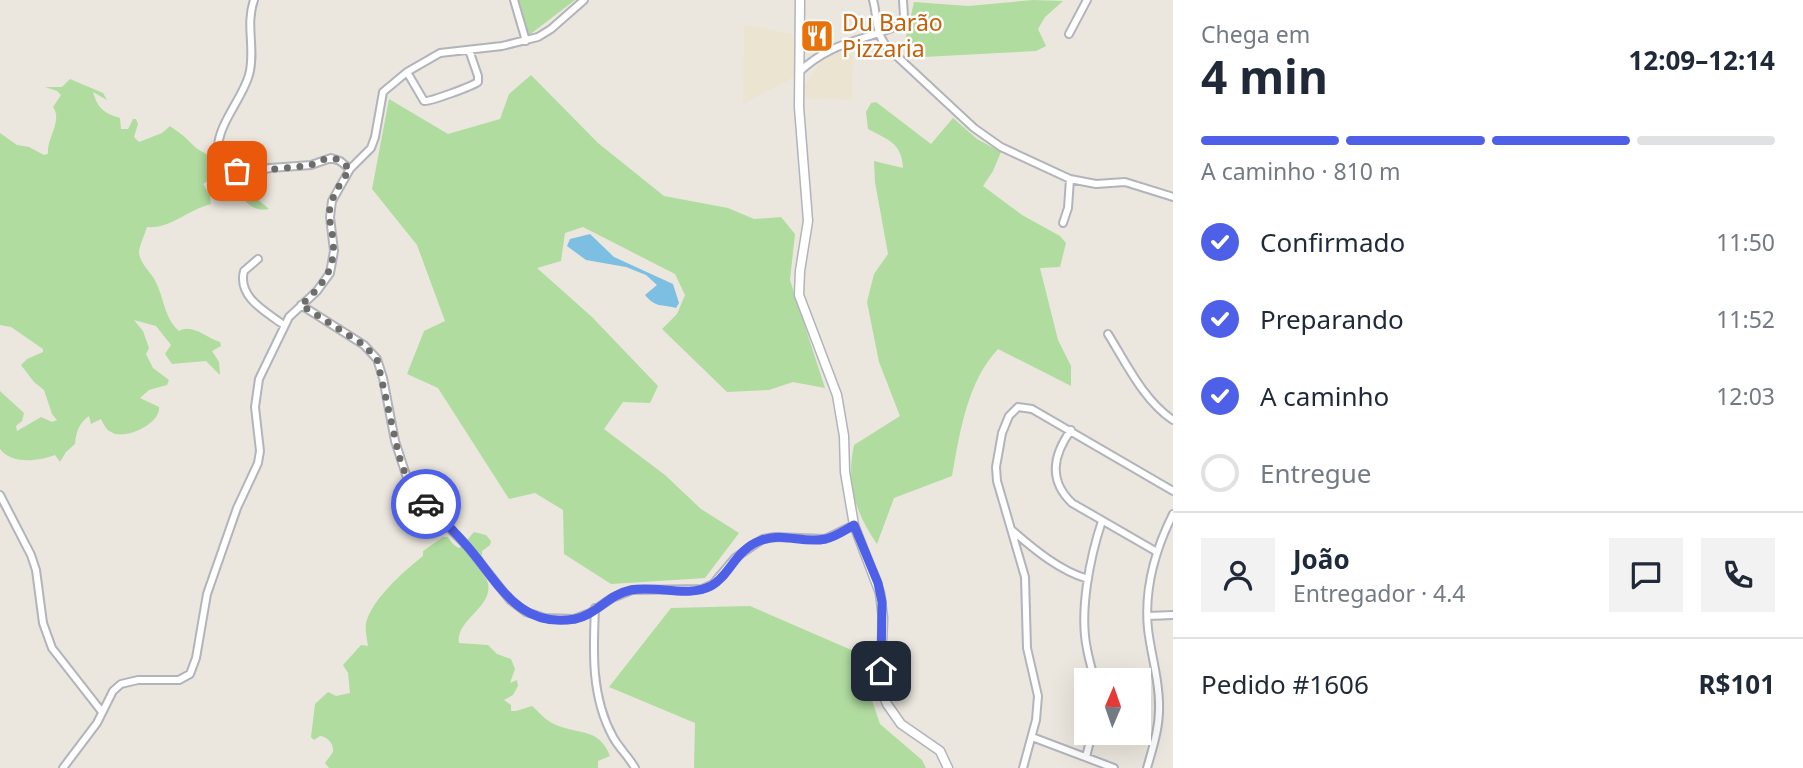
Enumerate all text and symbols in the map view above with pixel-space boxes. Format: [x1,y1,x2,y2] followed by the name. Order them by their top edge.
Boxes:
[842,6,943,64] place label: Du Barão Pizzaria
[798,17,836,55] restaurant icon: Du Barão Pizzaria
[1201,18,1310,50] text: Chega em
[1628,42,1775,78] text: 12:09–12:14
[1201,45,1328,107] text: 4 min
[207,141,267,201] pin
[218,152,256,190] icon: bag
[1201,155,1400,187] text: A caminho · 810 m
[1201,223,1239,261] icon: check
[1260,224,1405,260] text: Confirmado
[1716,226,1775,258] text: 11:50
[1201,300,1239,338] icon: check
[1260,301,1404,337] text: Preparando
[1716,303,1775,335] text: 11:52
[1201,377,1239,415] icon: check
[1260,378,1389,414] text: A caminho
[1716,380,1775,412] text: 12:03
[1260,455,1372,491] text: Entregue
[391,469,461,539] courier
[407,485,445,523] icon: car
[1201,538,1275,612] button: person
[1609,538,1683,612] button: chat
[1701,538,1775,612] button: phone
[1293,541,1350,577] text: João
[1293,577,1466,609] text: Entregador · 4.4
[851,641,911,701] pin
[862,652,900,690] icon: home
[1201,666,1369,702] text: Pedido #1606
[1698,666,1775,702] text: R$101
[1074,668,1152,746] north arrow
[1074,668,1151,745] map controls

